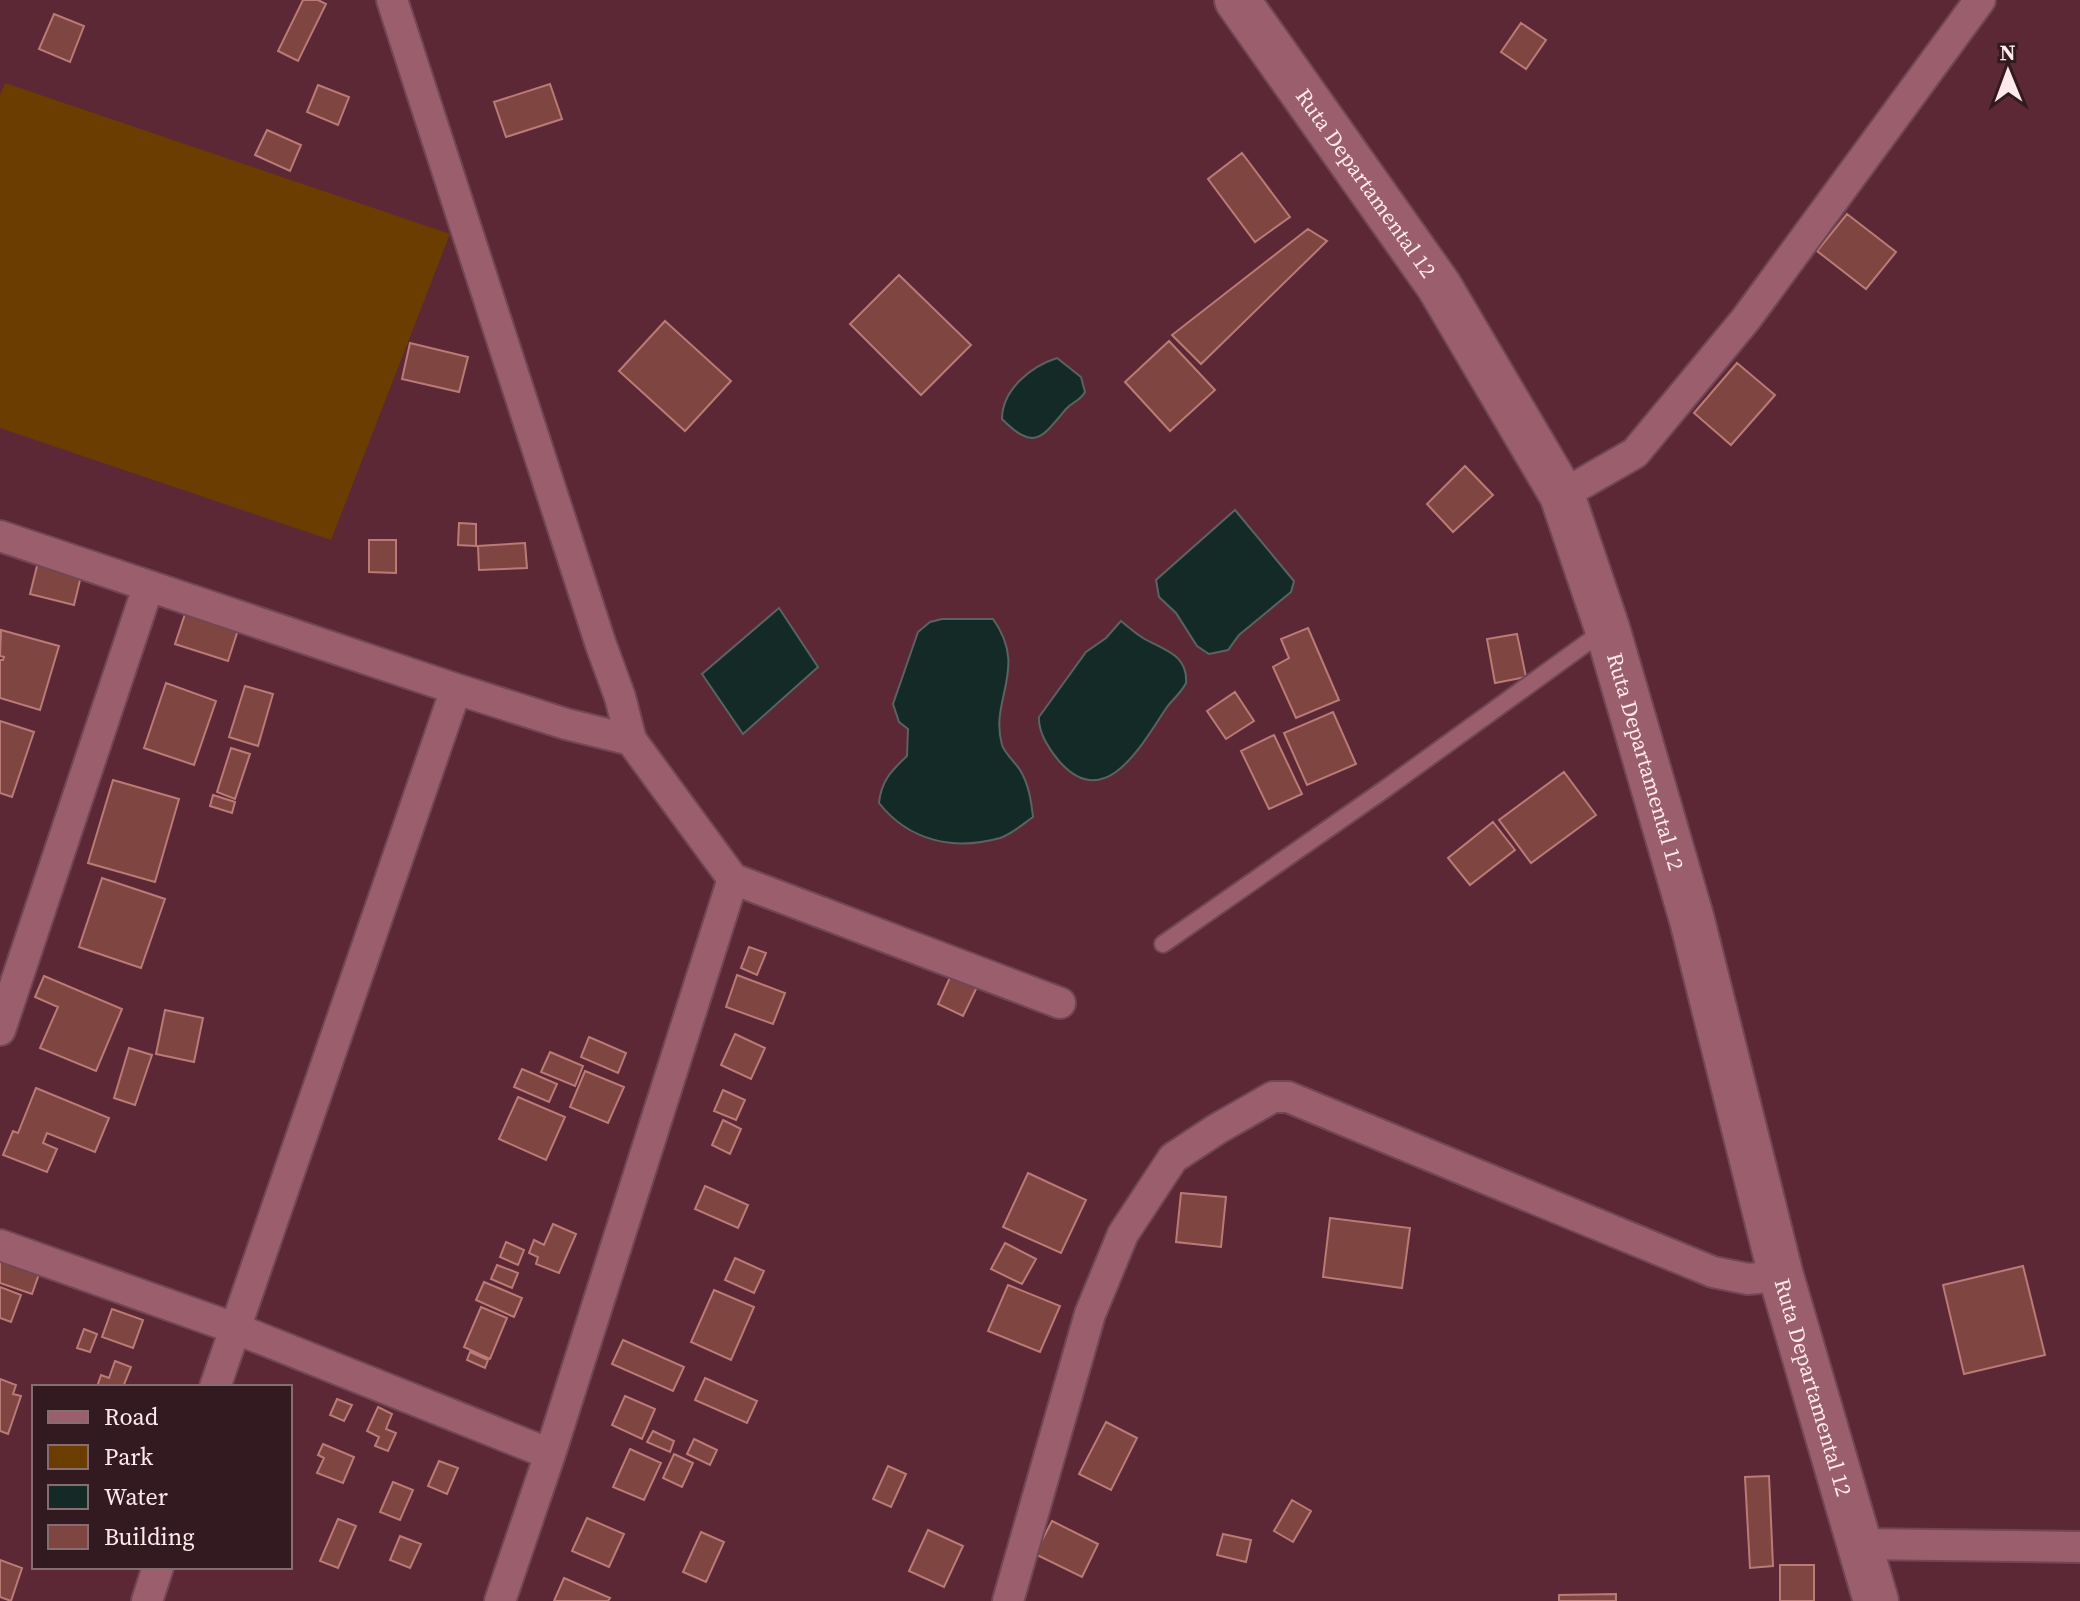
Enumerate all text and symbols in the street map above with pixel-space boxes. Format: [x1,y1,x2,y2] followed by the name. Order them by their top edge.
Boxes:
[1968,32,2048,112] north arrow
[1999,37,2016,67] text: N
[1289,82,1443,284] street label: Ruta Departamental 12
[1600,649,1692,874] street label: Ruta Departamental 12
[1767,1275,1860,1500] street label: Ruta Departamental 12
[32,1385,292,1569] legend
[104,1400,159,1433] text: Road
[104,1440,154,1473] text: Park
[104,1480,168,1513] text: Water
[104,1520,195,1553] text: Building

